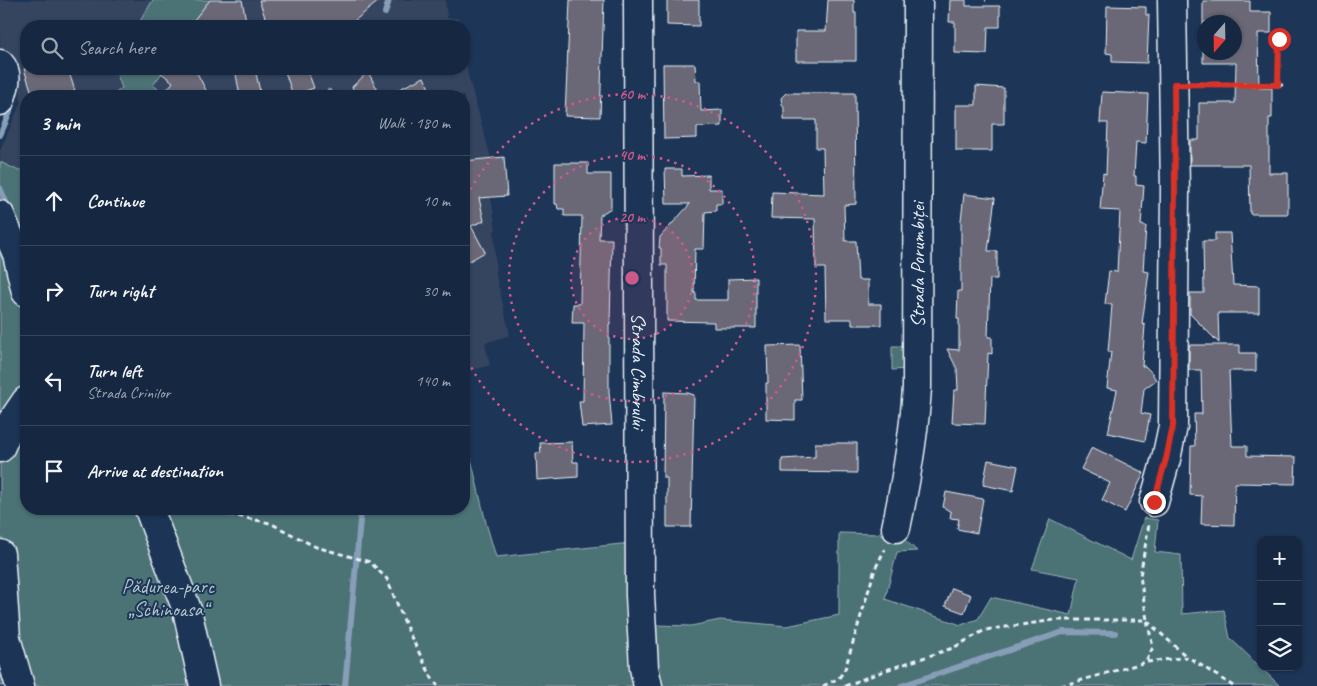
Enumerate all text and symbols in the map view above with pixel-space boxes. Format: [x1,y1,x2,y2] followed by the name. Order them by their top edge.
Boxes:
[1197,15,1242,60] north arrow
[20,20,470,75] search box
[1268,28,1291,51] route start
[38,34,66,62] icon: search
[78,36,155,60] text: Search here
[619,85,646,104] text: 60 m
[40,110,80,136] text: 3 min
[378,113,450,133] text: Walk · 180 m
[619,146,646,165] text: 40 m
[40,187,68,215] icon: ahead
[87,189,144,213] text: Continue
[423,191,450,211] text: 10 m
[905,200,930,327] street label: Strada Porumbiței
[619,208,646,227] text: 20 m
[623,269,641,287] centre of rings
[40,277,68,305] icon: right
[87,279,154,303] text: Turn right
[423,281,450,301] text: 30 m
[627,313,652,431] street label: Strada Cimbrului
[87,359,142,383] text: Turn left
[40,367,68,395] icon: left
[416,371,450,391] text: 140 m
[87,383,170,403] text: Strada Crinilor
[40,457,68,485] icon: arrive
[87,459,223,483] text: Arrive at destination
[1143,491,1166,514] route end
[1257,536,1302,671] map controls
[1257,536,1302,581] button: +
[122,574,215,622] park label: Pădurea-parc „Schinoasa“
[1257,581,1302,626] button: −
[1257,626,1302,671] button: layers

